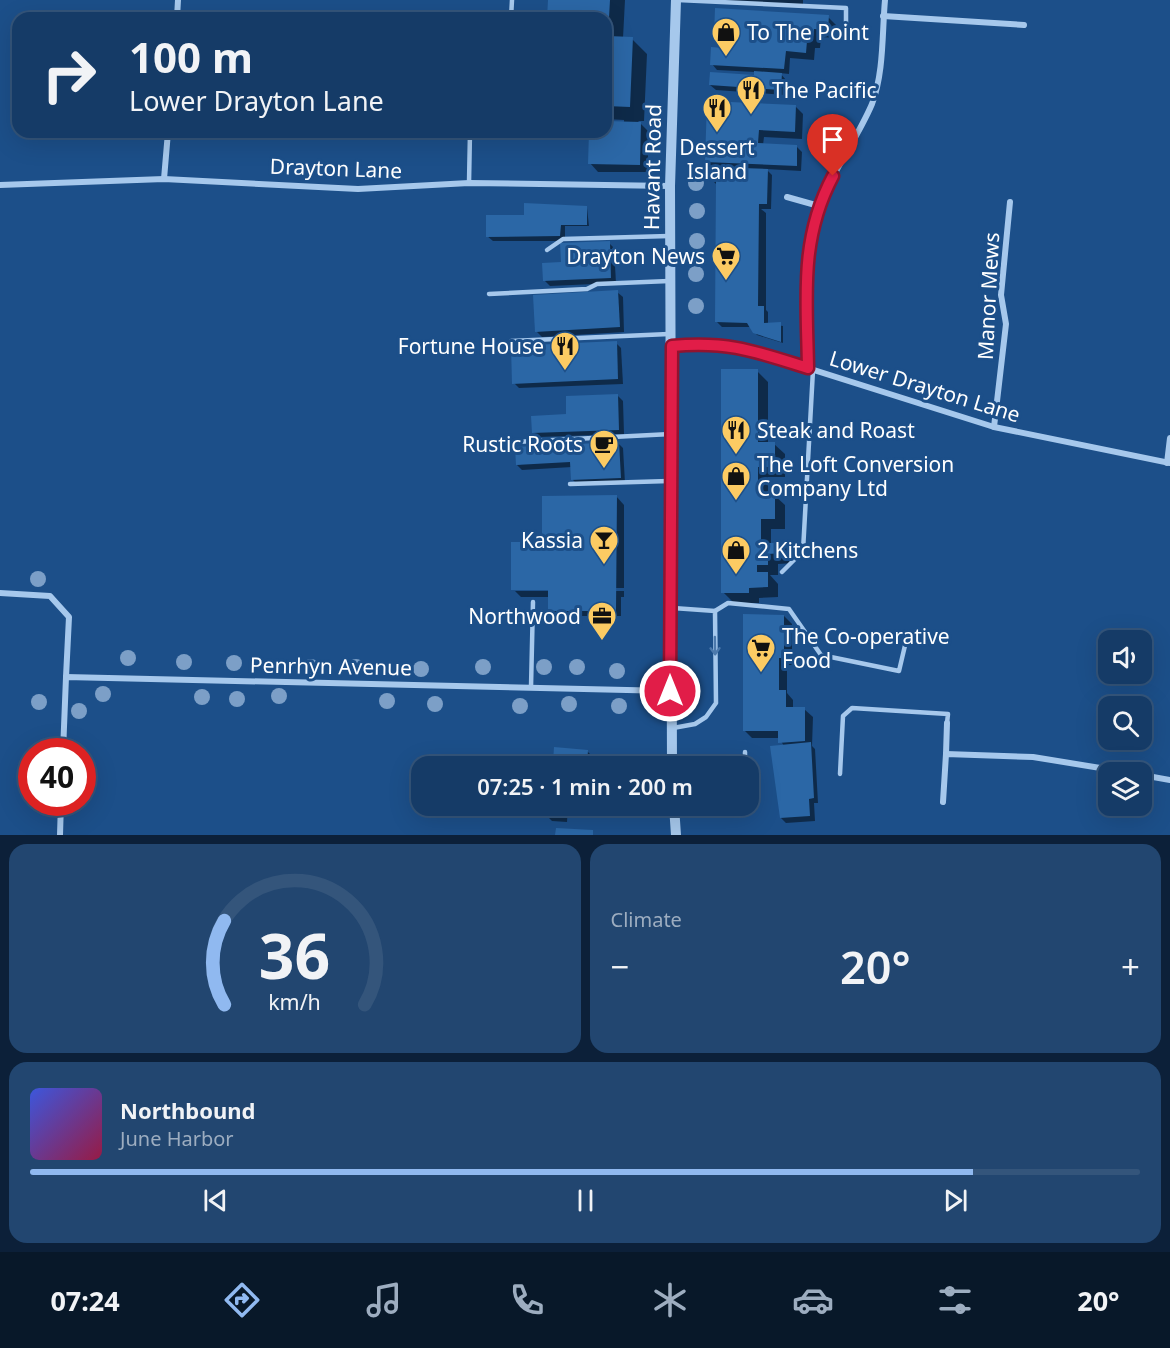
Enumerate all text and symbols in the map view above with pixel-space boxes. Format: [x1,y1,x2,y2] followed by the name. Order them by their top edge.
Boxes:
[710,16,742,58] shop icon: To The Point
[747,18,869,46] place label: To The Point
[129,28,253,85] text: 100 m
[30,36,108,114] icon: right
[735,74,767,116] restaurant icon: The Pacific
[772,76,877,104] place label: The Pacific
[129,82,384,119] text: Lower Drayton Lane
[701,92,733,134] restaurant icon: Dessert Island
[637,104,667,230] street label: Havant Road
[807,114,858,176] pin
[816,123,849,156] icon: arrive
[679,133,755,185] place label: Dessert Island
[269,152,403,184] street label: Drayton Lane
[971,232,1005,360] street label: Manor Mews
[710,240,742,282] supermarket icon: Drayton News
[566,242,705,270] place label: Drayton News
[549,330,581,372] restaurant icon: Fortune House
[398,332,544,360] place label: Fortune House
[826,344,1024,428] street label: Lower Drayton Lane
[720,414,752,456] restaurant icon: Steak and Roast
[757,416,915,444] place label: Steak and Roast
[588,428,620,470] cafe icon: Rustic Roots
[462,430,583,458] place label: Rustic Roots
[757,450,954,502] place label: The Loft Conversion Company Ltd
[720,460,752,502] shop icon: The Loft Conversion Company Ltd
[588,524,620,566] bar icon: Kassia
[521,526,583,554] place label: Kassia
[720,534,752,576] shop icon: 2 Kitchens
[757,536,858,564] place label: 2 Kitchens
[586,600,618,642] office icon: Northwood
[468,602,581,630] place label: Northwood
[782,622,950,674] place label: The Co-operative Food
[1098,630,1152,816] map controls
[1098,630,1152,684] button: sound
[745,632,777,674] supermarket icon: The Co-operative Food
[710,636,721,656] one-way arrow
[250,651,412,681] street label: Penrhyn Avenue
[638,659,702,723] position arrow
[1098,696,1152,750] button: search
[18,738,96,816] speed limit sign: 40
[1098,762,1152,816] button: layers
[477,771,693,801] text: 07:25 · 1 min · 200 m
[611,906,682,933] text: Climate
[259,912,330,997] text: 36
[840,936,911,997] text: 20°
[611,944,629,989] text: −
[1121,944,1140,989] text: +
[268,988,321,1017] text: km/h
[120,1095,255,1125] text: Northbound
[120,1125,234,1152] text: June Harbor
[199,1184,232,1217] icon: previous
[569,1184,602,1217] icon: pause
[939,1184,972,1217] icon: next
[221,1279,263,1321] icon: directions
[363,1279,405,1321] icon: music
[506,1279,548,1321] icon: phone
[649,1279,691,1321] icon: climate
[792,1279,834,1321] icon: car
[934,1279,976,1321] icon: filters
[50,1282,120,1319] text: 07:24
[1077,1282,1120,1319] text: 20°

